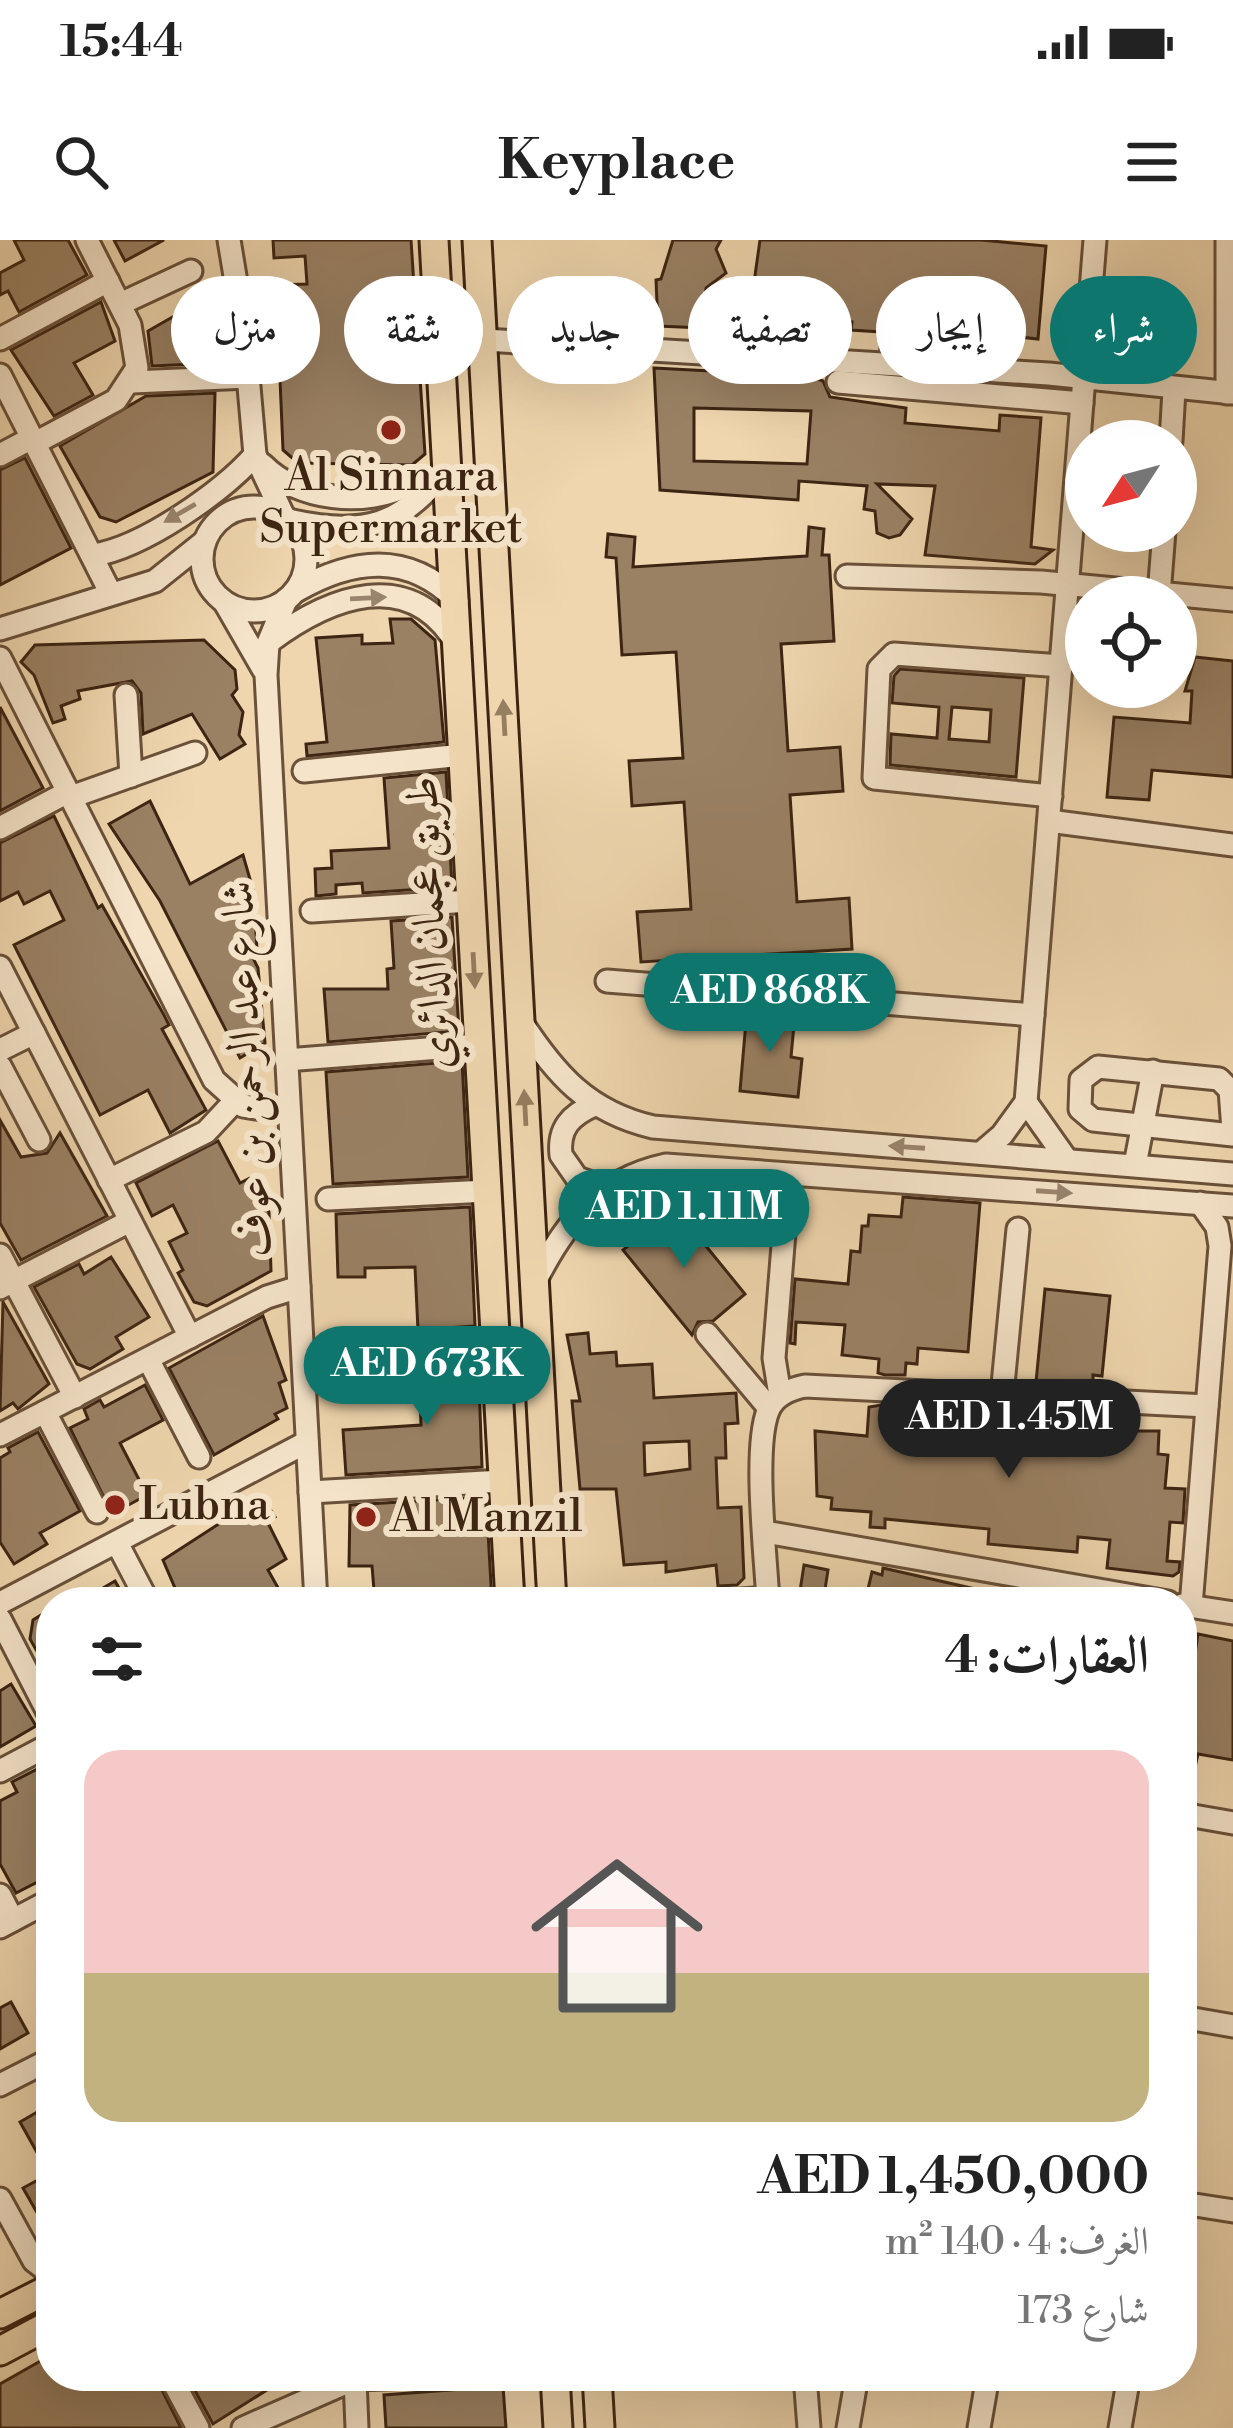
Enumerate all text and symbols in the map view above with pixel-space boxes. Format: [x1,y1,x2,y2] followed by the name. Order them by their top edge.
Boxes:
[60,14,183,71] text: 15:44
[498,128,735,196] text: Keyplace
[48,129,114,195] icon: search
[1119,129,1185,195] icon: menu
[171,276,320,384] chip: منزل
[344,276,483,384] chip: شقة
[507,276,664,384] chip: جديد
[688,276,852,384] chip: تصفية
[876,276,1026,384] chip: إيجار
[1050,276,1197,384] chip: شراء
[378,417,404,443] marker: Al Sinnara Supermarket
[1065,420,1197,552] north arrow
[1065,420,1197,708] map controls
[259,448,523,557] place label: Al Sinnara Supermarket
[163,502,197,523] one-way arrow
[1065,576,1197,708] button: locate
[350,588,388,607] one-way arrow
[494,698,513,736] one-way arrow
[394,775,471,1071] street label: طريق عجمان الدائري
[210,879,293,1259] street label: شارع عبد الرحمن بن عوف
[465,952,484,990] one-way arrow
[646,953,894,1055] pin: AED 868K
[671,967,869,1016] text: AED 868K
[515,1088,534,1126] one-way arrow
[888,1138,925,1157] one-way arrow
[547,1169,821,1271] pin: AED 1.11M
[585,1183,783,1232] text: AED 1.11M
[1036,1183,1073,1202] one-way arrow
[303,1326,551,1428] pin: AED 673K
[331,1340,523,1389] text: AED 673K
[872,1379,1146,1481] pin: AED 1.45M
[905,1393,1113,1442] text: AED 1.45M
[139,1477,270,1534] place label: Lubna
[389,1489,583,1546] place label: Al Manzil
[102,1492,128,1518] marker: Lubna
[353,1504,379,1530] marker: Al Manzil
[944,1625,1149,1689] text: العقارات: 4
[84,1626,150,1692] icon: filters
[509,1828,725,2044] icon: home
[758,2146,1149,2210] text: AED 1,450,000
[885,2218,1149,2267] text: الغرف: 4 · 140 m²
[1018,2287,1149,2336] text: شارع 173

